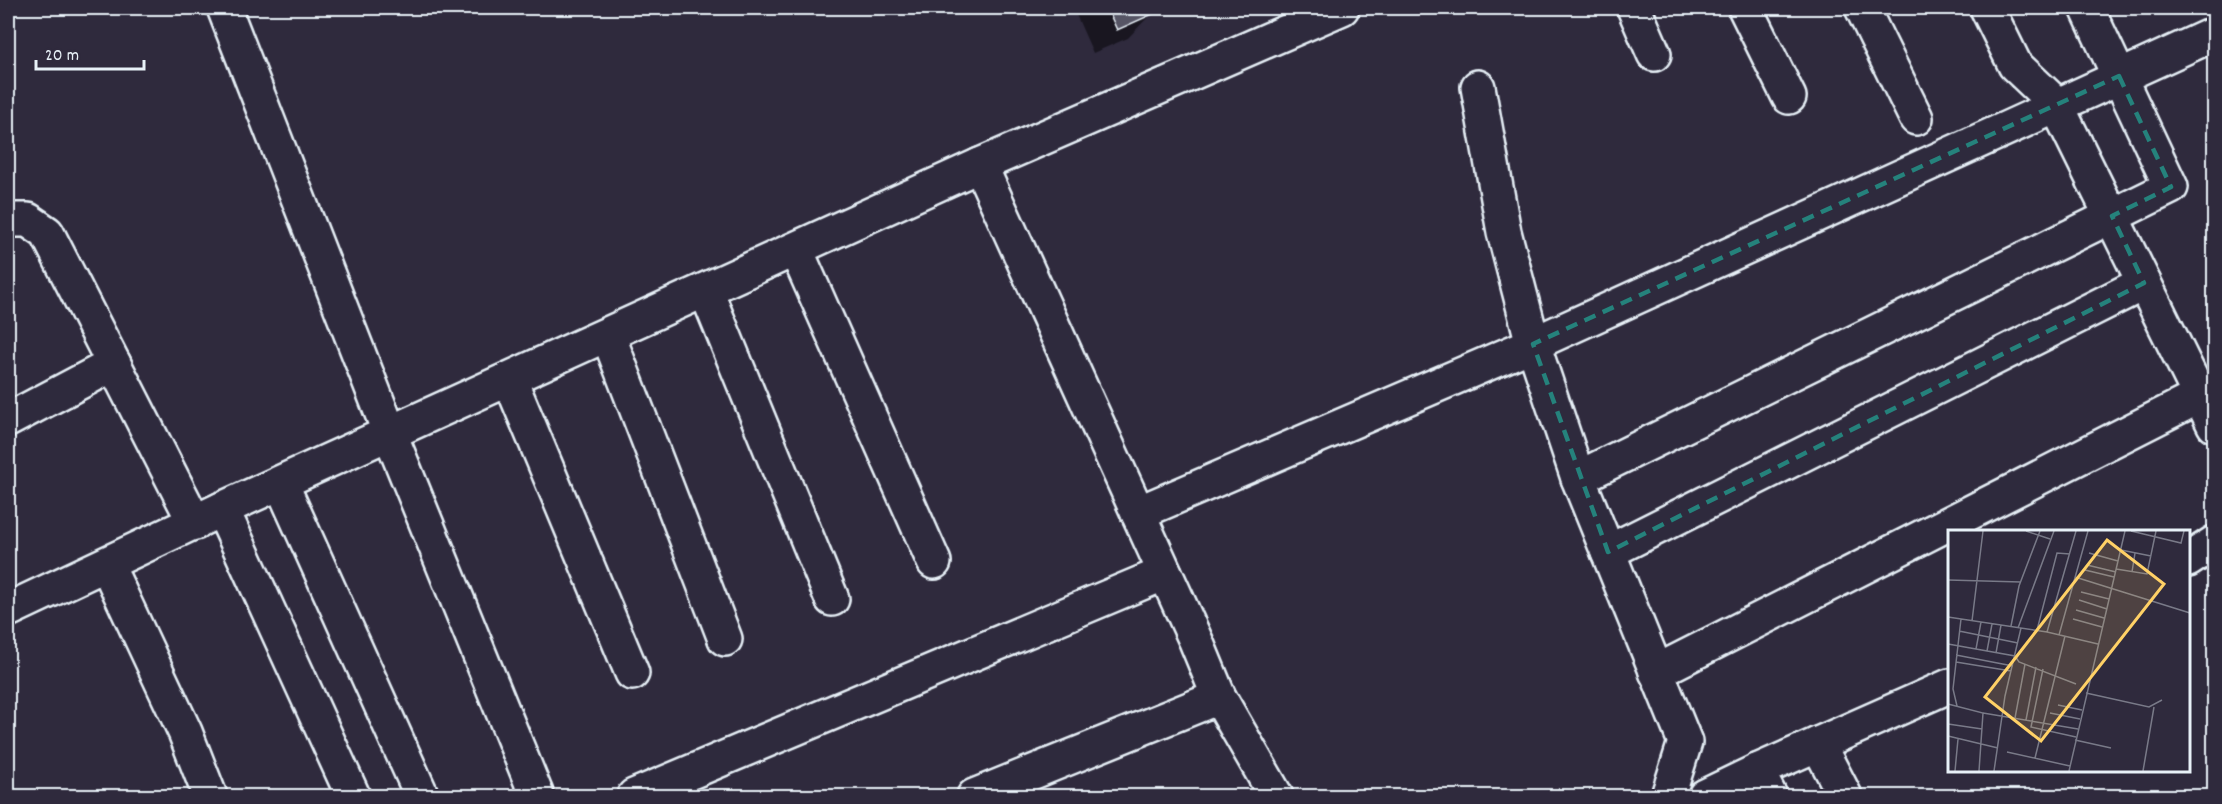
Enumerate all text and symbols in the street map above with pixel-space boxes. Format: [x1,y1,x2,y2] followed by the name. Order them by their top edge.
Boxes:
[36,33,144,71] scale bar
[45,44,79,69] text: 20 m
[1948,530,2189,771] inset map

